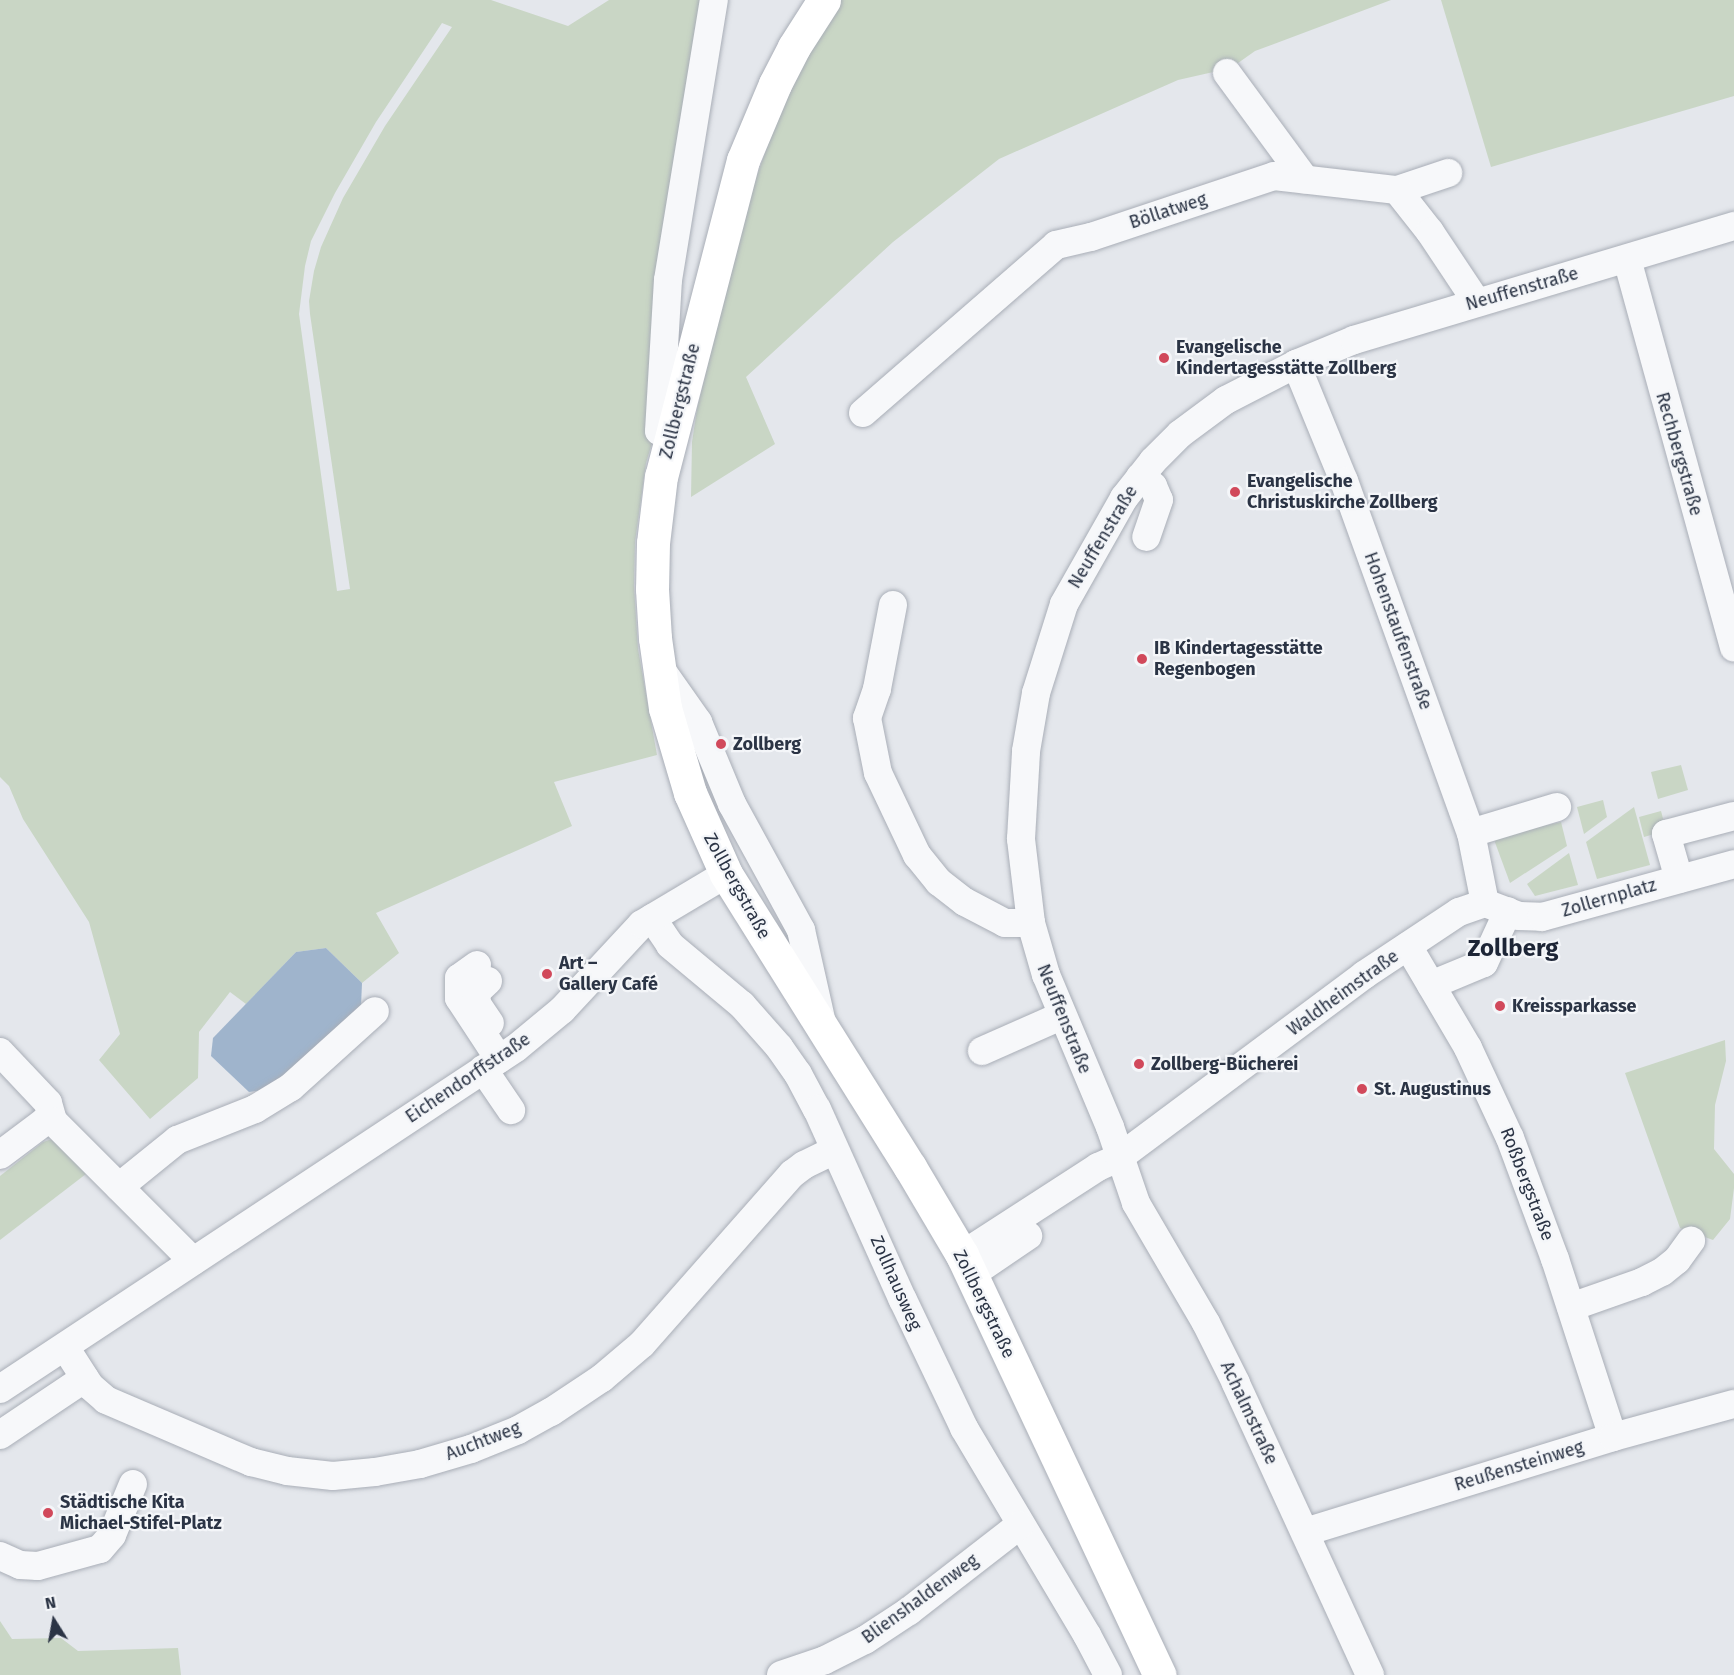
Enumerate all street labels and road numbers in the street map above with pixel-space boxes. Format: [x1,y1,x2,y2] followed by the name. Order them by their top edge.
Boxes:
[1126,188,1210,234] street label: Böllatweg
[1463,263,1581,315] street label: Neuffenstraße
[655,341,705,461] street label: Zollbergstraße
[1651,390,1707,518] street label: Rechbergstraße
[1064,482,1142,592] street label: Neuffenstraße
[1359,549,1437,713] street label: Hohenstaufenstraße
[699,829,775,943] street label: Zollbergstraße
[1559,874,1659,922] street label: Zollernplatz
[1283,945,1403,1041] street label: Waldheimstraße
[1032,961,1096,1077] street label: Neuffenstraße
[401,1028,535,1128] street label: Eichendorffstraße
[1495,1124,1559,1244] street label: Roßbergstraße
[866,1232,926,1334] street label: Zollhausweg
[948,1246,1020,1362] street label: Zollbergstraße
[1216,1358,1282,1468] street label: Achalmstraße
[442,1417,524,1465] street label: Auchtweg
[1452,1436,1586,1496] street label: Reußensteinweg
[858,1550,982,1648] street label: Blienshaldenweg

